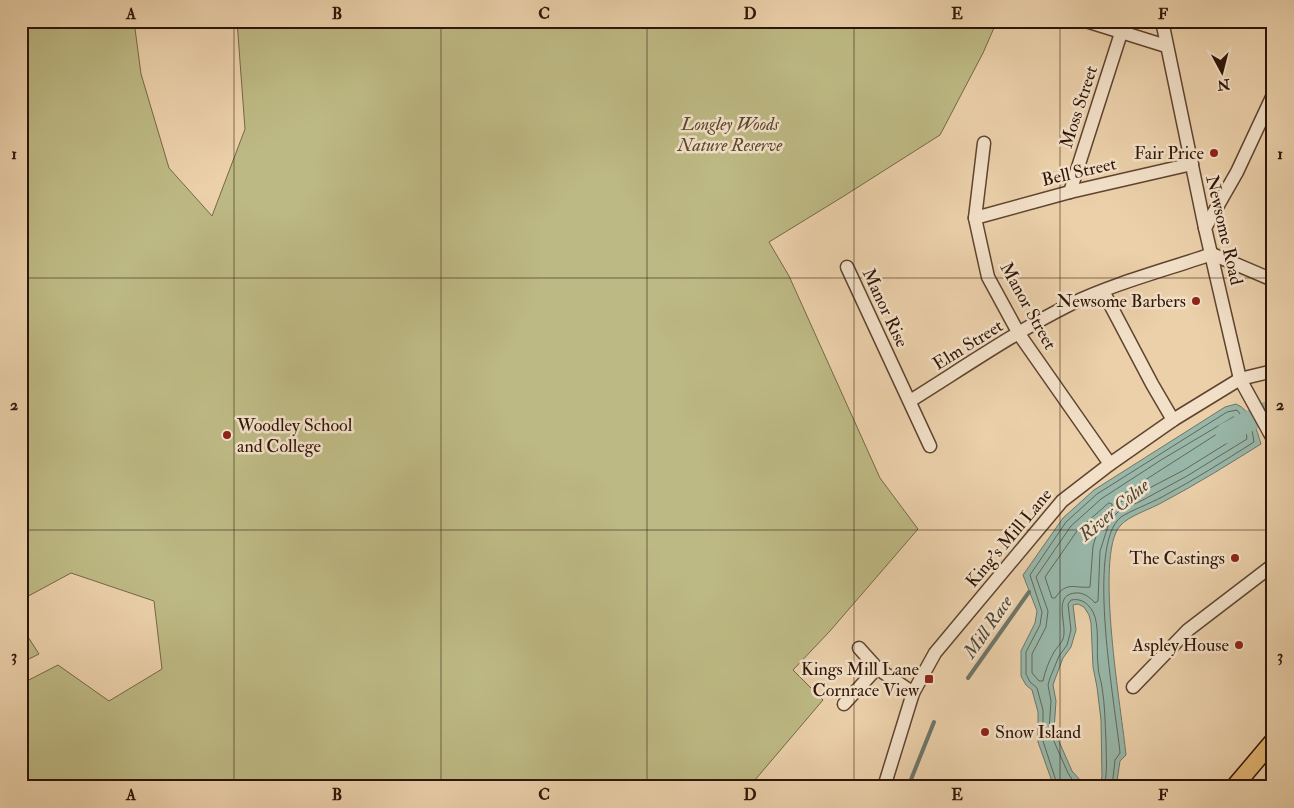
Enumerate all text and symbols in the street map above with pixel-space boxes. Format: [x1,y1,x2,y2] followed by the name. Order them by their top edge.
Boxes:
[125,4,137,24] text: A
[332,4,342,24] text: B
[538,4,550,24] text: C
[743,4,757,24] text: D
[951,4,963,24] text: E
[1158,4,1168,24] text: F
[1196,48,1246,98] north arrow
[1055,63,1103,151] street label: Moss Street
[1216,75,1232,94] text: N
[677,113,783,157] park label: Longley Woods Nature Reserve
[1134,142,1204,165] place label: Fair Price
[11,144,17,164] text: 1
[1277,144,1283,164] text: 1
[1208,147,1220,159] marker: Fair Price
[1040,152,1119,192] street label: Bell Street
[1200,173,1248,287] street label: Newsome Road
[995,258,1062,354] street label: Manor Street
[857,265,913,352] street label: Manor Rise
[1056,290,1186,313] place label: Newsome Barbers
[1190,295,1202,307] marker: Newsome Barbers
[929,314,1008,376] street label: Elm Street
[10,395,18,415] text: 2
[1276,395,1284,415] text: 2
[236,414,353,458] place label: Woodley School and College
[221,429,233,441] marker: Woodley School and College
[1073,473,1155,547] water label: River Colne
[961,483,1057,592] street label: King's Mill Lane
[1129,547,1225,570] place label: The Castings
[1229,552,1241,564] marker: The Castings
[957,591,1019,664] water label: Mill Race
[1131,634,1229,657] place label: Aspley House
[1233,639,1245,651] marker: Aspley House
[11,646,17,666] text: 3
[1277,646,1283,666] text: 3
[801,658,920,702] place label: Kings Mill Lane Cornrace View
[923,673,935,685] marker: Kings Mill Lane Cornrace View
[995,721,1081,744] place label: Snow Island
[979,726,991,738] marker: Snow Island
[125,785,137,805] text: A
[332,785,342,805] text: B
[538,785,550,805] text: C
[743,785,757,805] text: D
[951,785,963,805] text: E
[1158,785,1168,805] text: F

